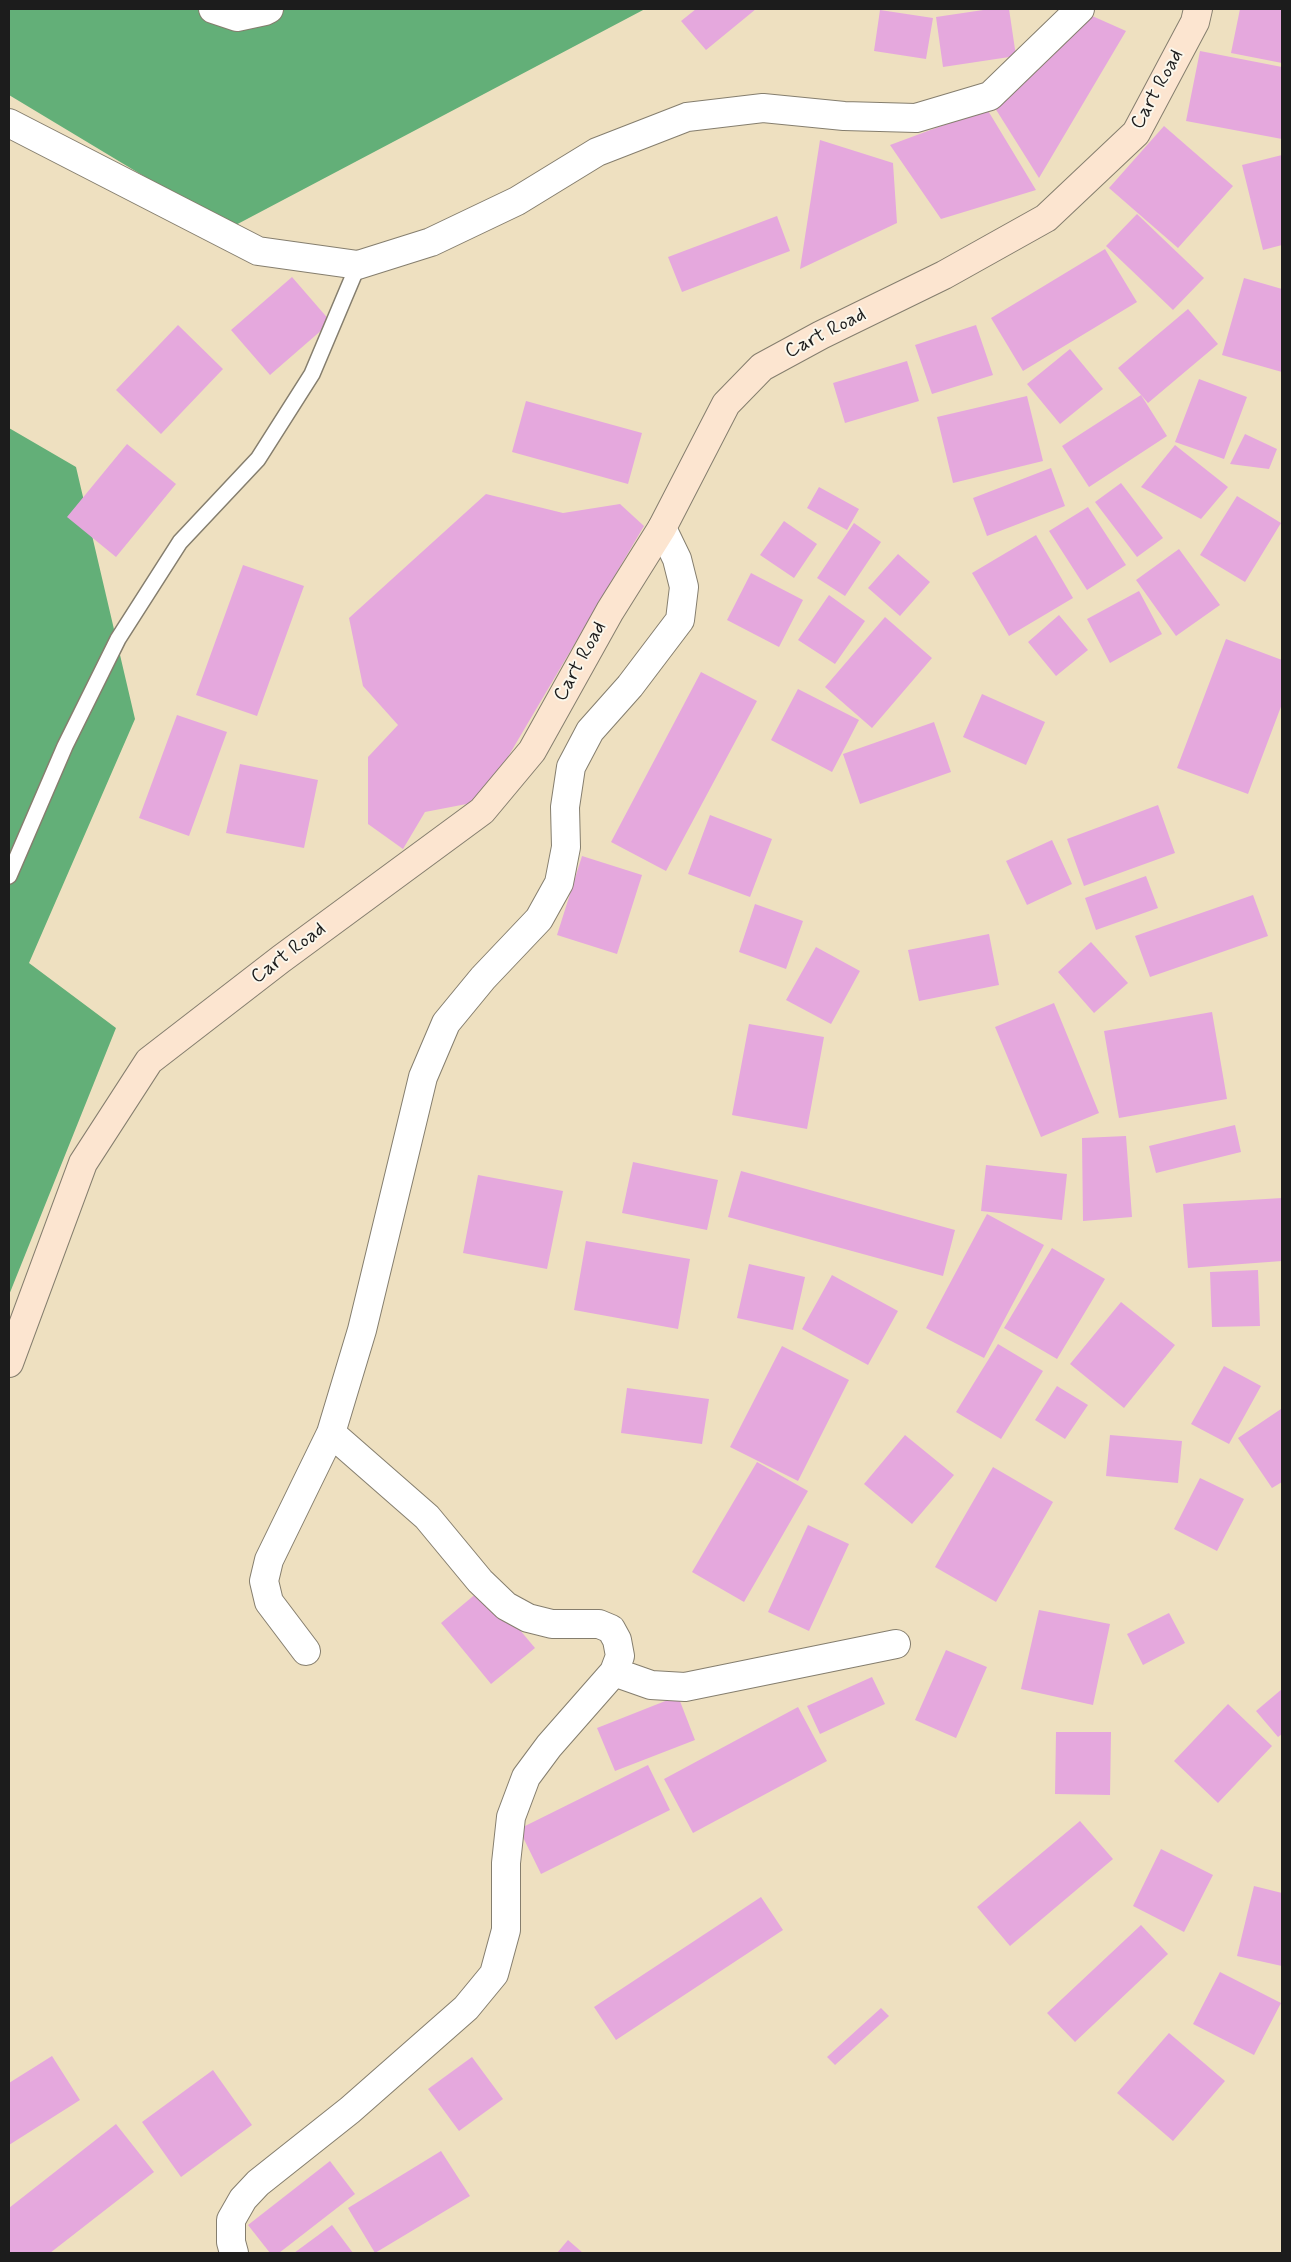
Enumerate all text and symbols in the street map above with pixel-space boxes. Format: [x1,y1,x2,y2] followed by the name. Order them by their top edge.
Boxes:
[1126,46,1190,134] street label: Cart Road
[781,303,871,365] street label: Cart Road
[549,618,613,706] street label: Cart Road
[247,918,331,990] street label: Cart Road

